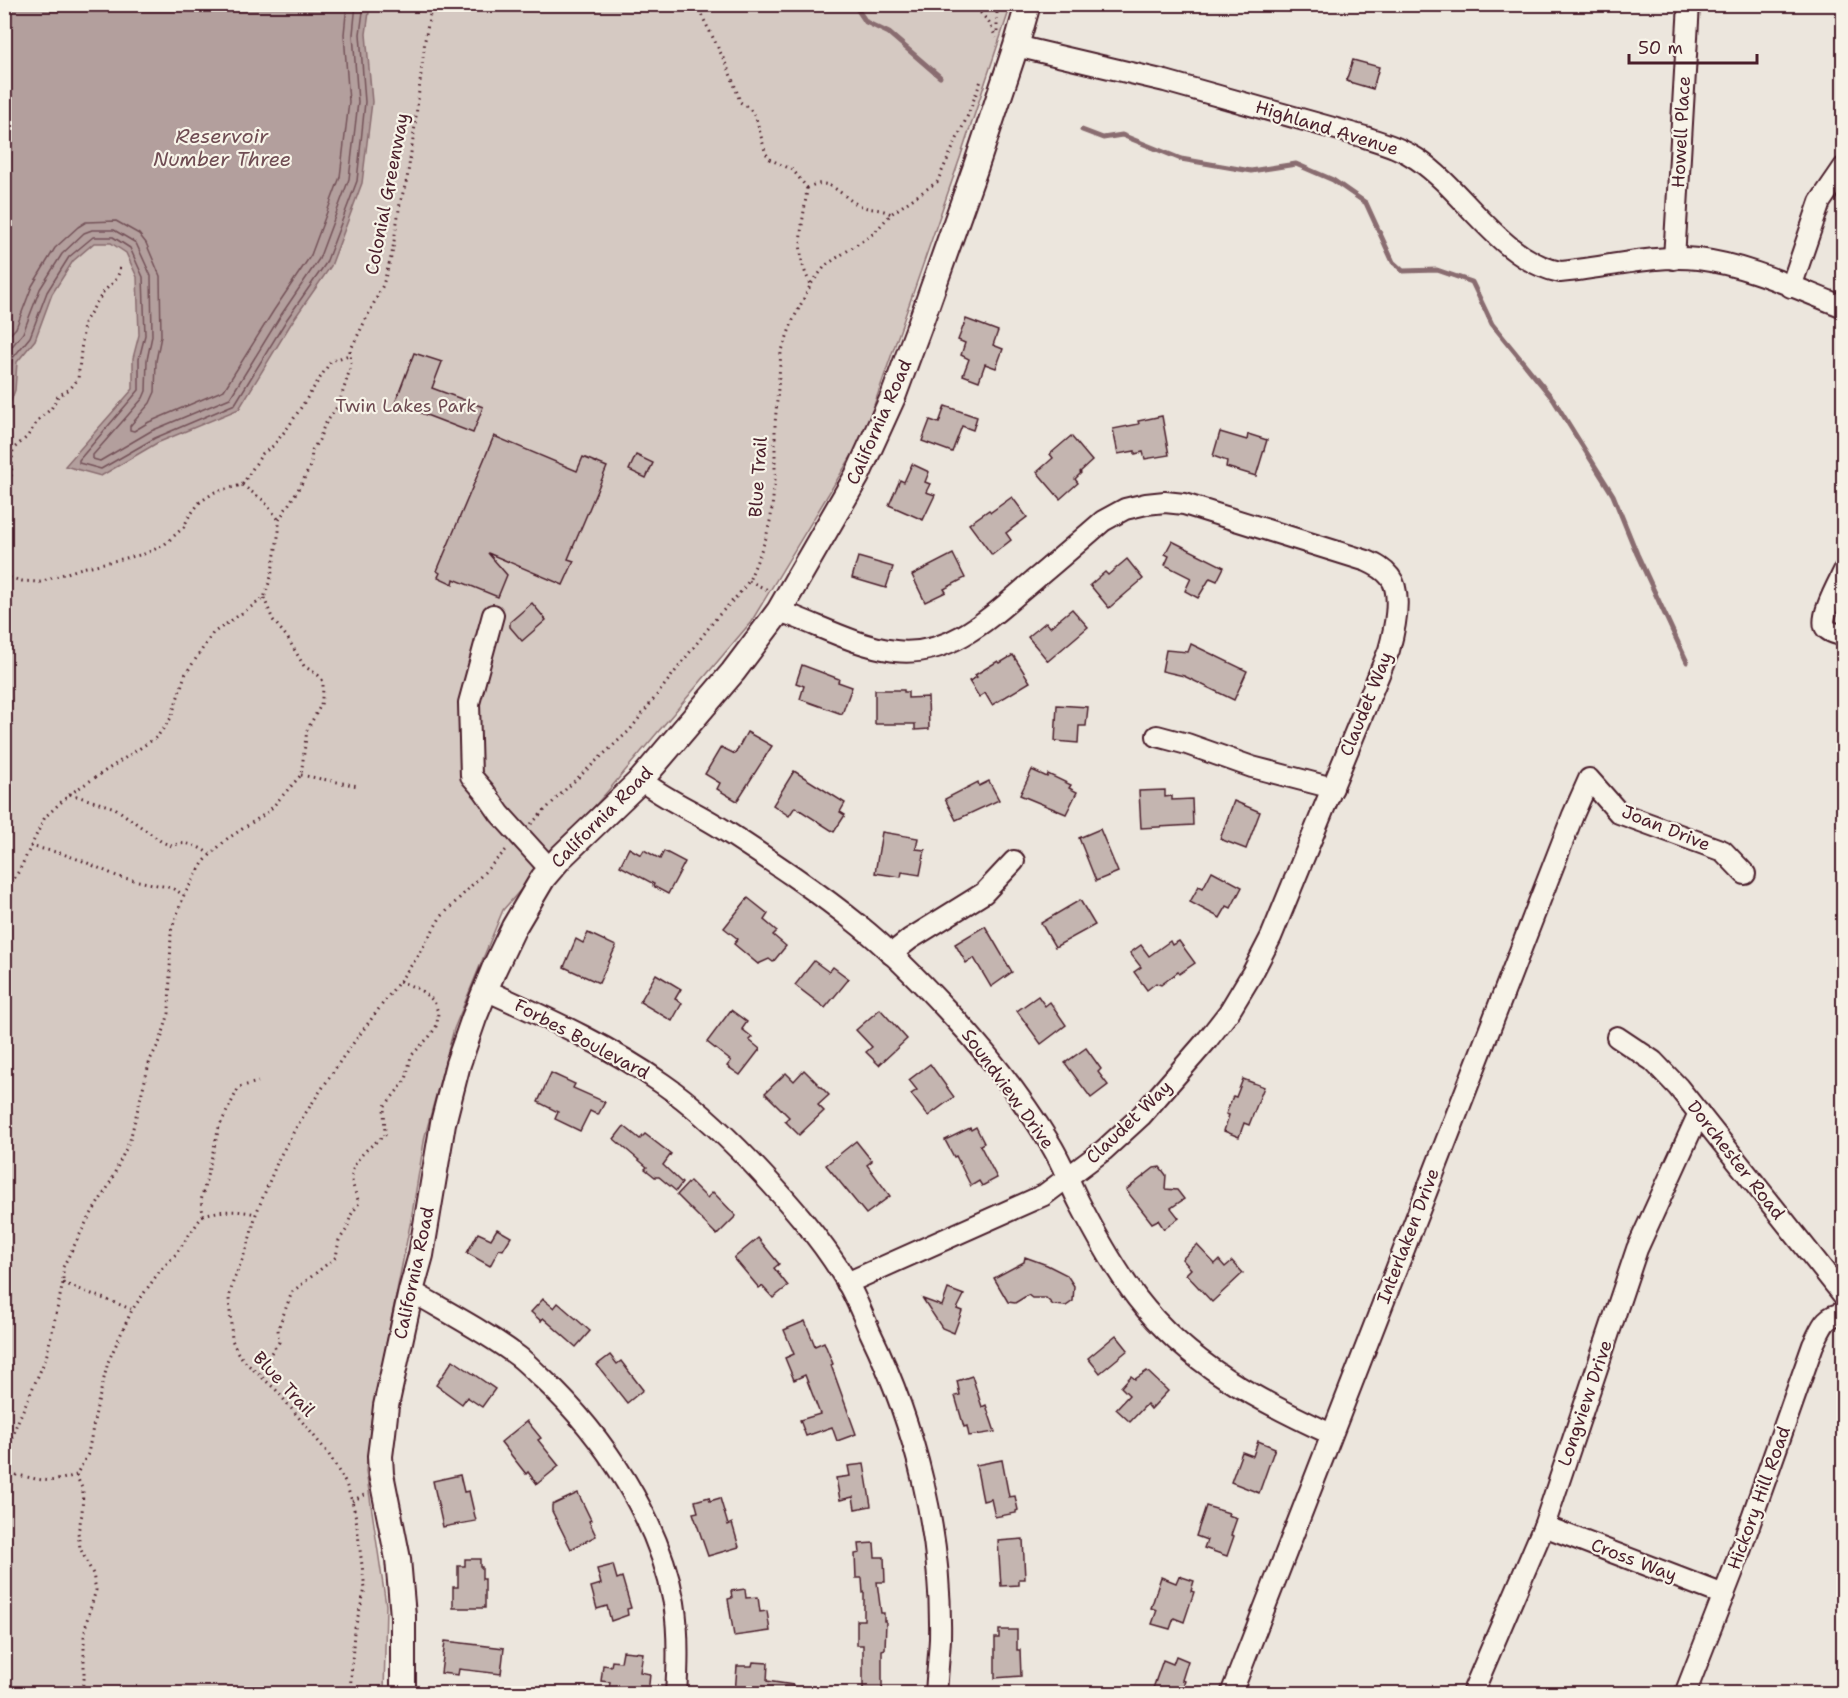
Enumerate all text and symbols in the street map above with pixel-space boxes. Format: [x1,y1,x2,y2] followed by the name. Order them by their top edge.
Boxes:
[1629,27,1756,65] scale bar
[1638,36,1683,60] text: 50 m
[1666,75,1696,189] street label: Howell Place
[1253,95,1401,161] street label: Highland Avenue
[360,111,414,277] street label: Colonial Greenway
[153,123,291,172] water label: Reservoir Number Three
[841,356,917,488] street label: California Road
[335,394,477,418] park label: Twin Lakes Park
[743,435,773,518] street label: Blue Trail
[1334,648,1398,760] street label: Claudet Way
[546,761,658,873] street label: California Road
[1618,799,1714,857] street label: Joan Drive
[510,993,654,1085] street label: Forbes Boulevard
[956,1024,1060,1154] street label: Soundview Drive
[1081,1075,1177,1169] street label: Claudet Way
[1682,1095,1790,1225] street label: Dorchester Road
[1371,1165,1445,1307] street label: Interlaken Drive
[388,1205,440,1341] street label: California Road
[1552,1337,1618,1469] street label: Longview Drive
[248,1346,321,1422] street label: Blue Trail
[1722,1423,1796,1573] street label: Hickory Hill Road
[1588,1533,1680,1587] street label: Cross Way

